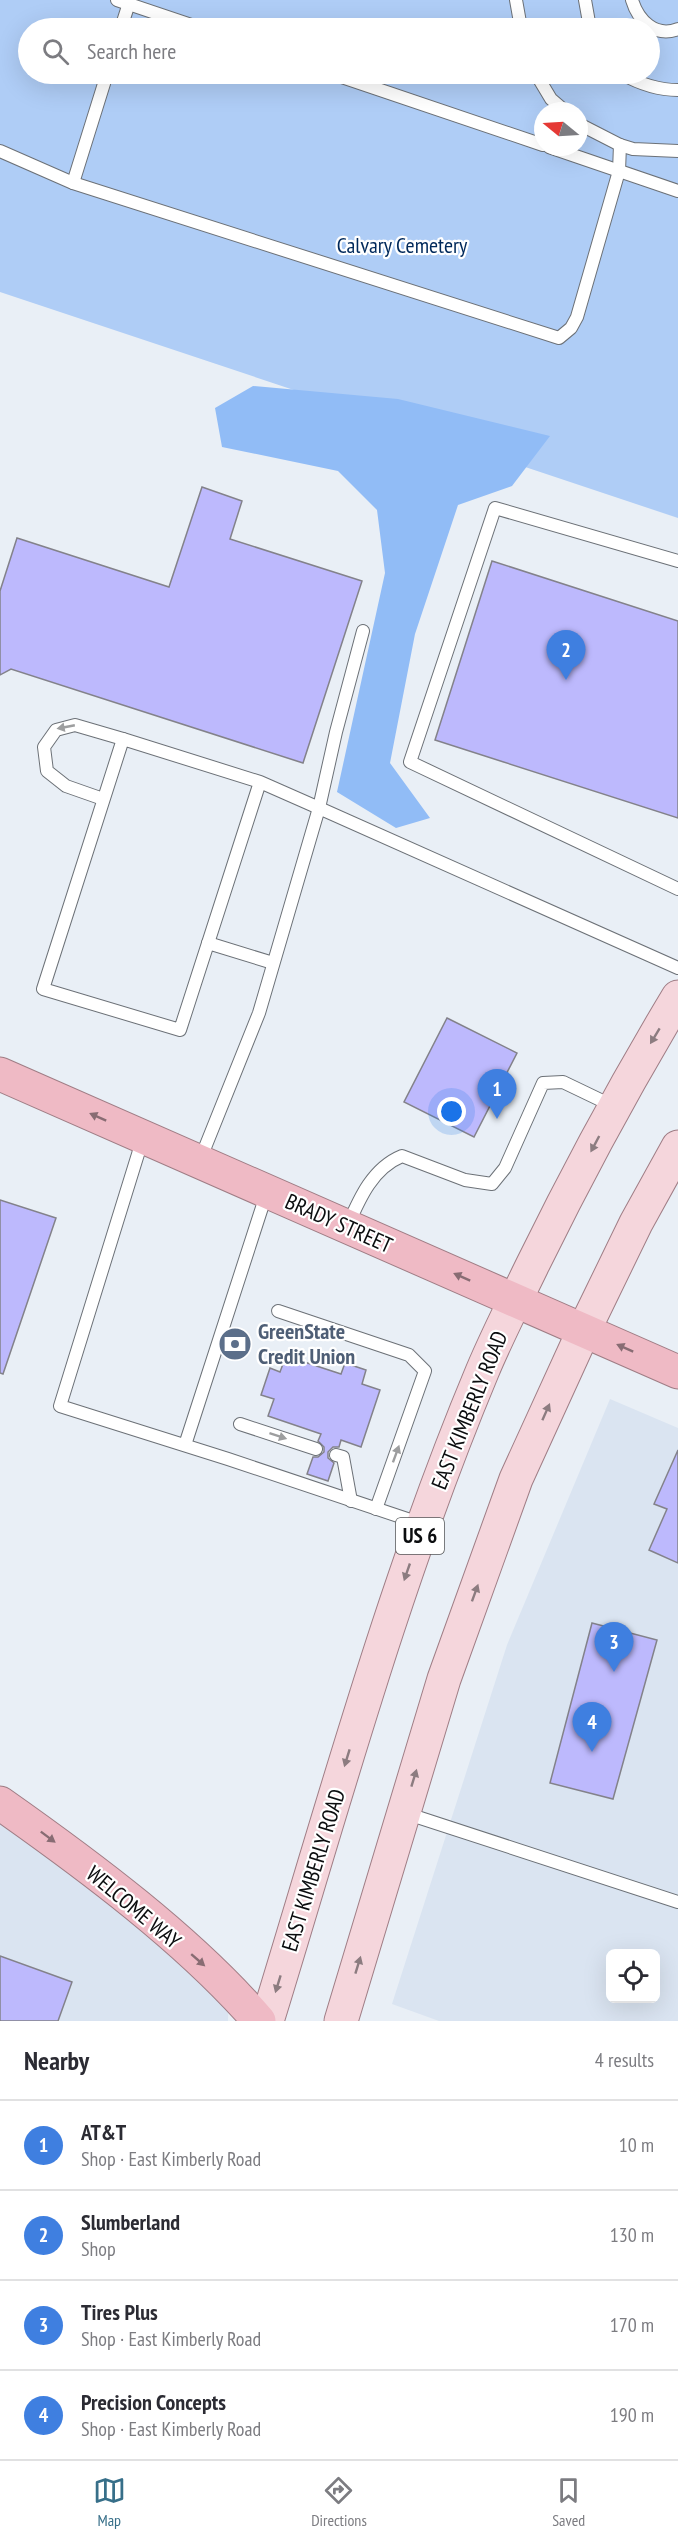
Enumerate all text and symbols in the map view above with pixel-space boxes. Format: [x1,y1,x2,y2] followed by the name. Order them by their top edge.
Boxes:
[18,18,660,84] search box
[39,35,72,68] icon: search
[87,37,176,65] text: Search here
[534,102,588,156] north arrow
[337,231,468,259] park label: Calvary Cemetery
[546,630,586,680] pin: 2
[57,723,76,733] one-way arrow
[650,1028,660,1045] one-way arrow
[478,1070,516,1119] pin: 1
[437,1097,466,1126] your location
[89,1112,107,1122] one-way arrow
[590,1136,600,1153] one-way arrow
[281,1187,397,1259] street label: BRADY STREET
[453,1271,471,1281] one-way arrow
[258,1317,355,1370] place label: GreenState Credit Union
[217,1326,253,1362] bank icon: GreenState Credit Union
[424,1327,514,1493] street label: EAST KIMBERLY ROAD
[616,1344,633,1353] one-way arrow
[542,1403,551,1420] one-way arrow
[269,1432,287,1441] one-way arrow
[391,1445,401,1463] one-way arrow
[396,1518,444,1554] road number: US 6
[402,1563,412,1581] one-way arrow
[471,1584,480,1602] one-way arrow
[594,1622,634,1672] pin: 3
[572,1702,612,1752] pin: 4
[342,1749,351,1767] one-way arrow
[410,1769,419,1787] one-way arrow
[275,1785,351,1955] street label: EAST KIMBERLY ROAD
[40,1830,55,1842] one-way arrow
[81,1859,187,1955] street label: WELCOME WAY
[606,1949,660,2003] map controls
[606,1949,660,2003] button: locate
[191,1953,206,1967] one-way arrow
[353,1956,363,1974] one-way arrow
[273,1975,282,1993] one-way arrow
[24,2044,89,2077] text: Nearby
[595,2047,654,2073] text: 4 results
[81,2118,126,2146] text: AT&T
[39,2132,48,2158] text: 1
[619,2132,654,2158] text: 10 m
[81,2146,261,2172] text: Shop · East Kimberly Road
[81,2208,180,2236] text: Slumberland
[39,2222,48,2248] text: 2
[610,2222,654,2248] text: 130 m
[81,2236,116,2262] text: Shop
[81,2298,158,2326] text: Tires Plus
[39,2312,48,2338] text: 3
[610,2312,654,2338] text: 170 m
[81,2326,261,2352] text: Shop · East Kimberly Road
[81,2388,226,2416] text: Precision Concepts
[39,2402,48,2428] text: 4
[610,2402,654,2428] text: 190 m
[81,2416,261,2442] text: Shop · East Kimberly Road
[93,2474,126,2530] tab: Map
[311,2474,367,2530] tab: Directions
[552,2474,585,2530] tab: Saved

